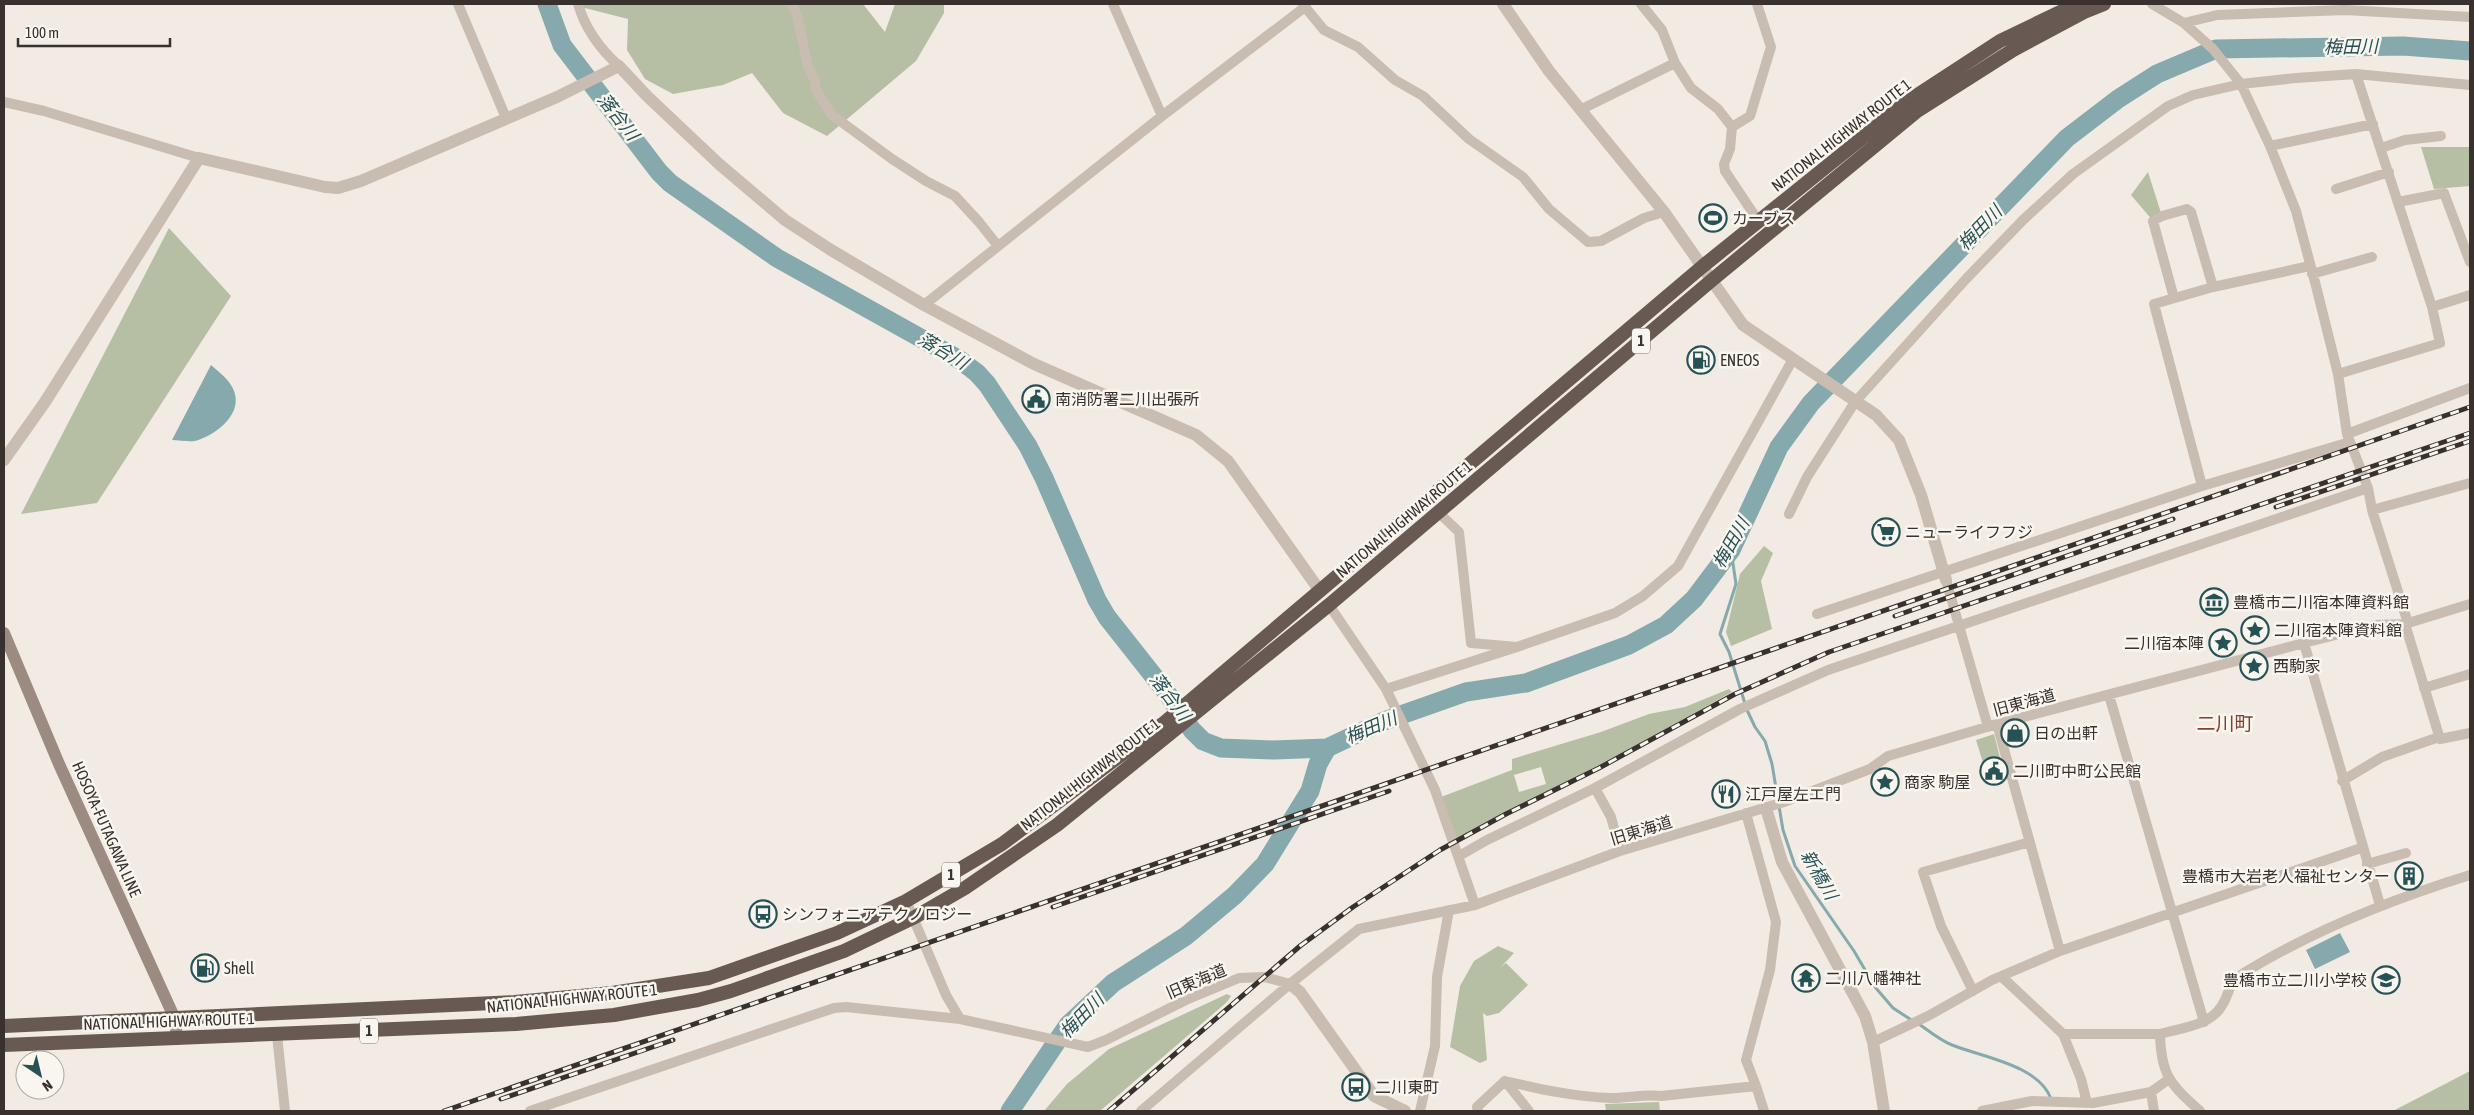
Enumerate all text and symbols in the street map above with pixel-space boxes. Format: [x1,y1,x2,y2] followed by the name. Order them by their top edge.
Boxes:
[18,15,170,47] scale bar
[25,24,59,41] text: 100 m
[2324,35,2380,57] water label: 梅田川
[1768,75,1914,195] street label: NATIONAL HIGHWAY ROUTE 1
[593,89,645,146] water label: 落合川
[1953,199,2007,254] water label: 梅田川
[1698,203,1728,233] sports icon: カーブス
[1732,209,1795,227] place label: カーブス
[915,328,974,375] water label: 落合川
[1632,328,1650,354] road number: 1
[1686,345,1716,375] fuel station icon: ENEOS
[1720,351,1759,369] place label: ENEOS
[1021,384,1051,414] public building icon: 南消防署二川出張所
[1055,390,1199,408] place label: 南消防署二川出張所
[1332,457,1476,581] street label: NATIONAL HIGHWAY ROUTE 1
[1708,512,1754,571] water label: 梅田川
[1871,517,1901,547] supermarket icon: ニューライフフジ
[1905,523,2033,541] place label: ニューライフフジ
[2199,587,2229,617] museum icon: 豊橋市二川宿本陣資料館
[2233,593,2409,611] place label: 豊橋市二川宿本陣資料館
[2240,615,2270,645] place icon: 二川宿本陣資料館
[2274,621,2402,639] place label: 二川宿本陣資料館
[2208,628,2238,658] place icon: 二川宿本陣
[2124,634,2204,652] place label: 二川宿本陣
[2239,651,2269,681] place icon: 西駒家
[2273,657,2321,675] place label: 西駒家
[1146,669,1196,726] water label: 落合川
[1991,685,2057,719] street label: 旧東海道
[1342,707,1402,748] water label: 梅田川
[2196,712,2254,734] district label: 二川町
[1017,714,1163,834] street label: NATIONAL HIGHWAY ROUTE 1
[2000,718,2030,748] shop icon: 日の出軒
[2034,724,2098,742] place label: 日の出軒
[1979,756,2009,786] public building icon: 二川町中町公民館
[69,758,145,900] street label: HOSOYA-FUTAGAWA LINE
[2013,762,2141,780] place label: 二川町中町公民館
[1870,767,1900,797] place icon: 商家 駒屋
[1904,773,1970,791] place label: 商家 駒屋
[1711,779,1741,809] restaurant icon: 江戸屋左エ門
[1745,785,1841,803] place label: 江戸屋左エ門
[1608,812,1674,848] street label: 旧東海道
[1797,846,1843,905] water label: 新橋川
[2394,861,2424,891] building icon: 豊橋市大岩老人福祉センター
[942,862,960,888] road number: 1
[2182,867,2390,885] place label: 豊橋市大岩老人福祉センター
[748,899,778,929] bus stop icon: シンフォニアテクノロジー
[782,905,973,923] place label: シンフォニアテクノロジー
[190,953,220,983] fuel station icon: Shell
[224,959,255,977] place label: Shell
[1163,960,1229,1002] street label: 旧東海道
[1791,963,1821,993] temple icon: 二川八幡神社
[2371,965,2401,995] school or university icon: 豊橋市立二川小学校
[1825,969,1921,987] place label: 二川八幡神社
[2223,971,2367,989] place label: 豊橋市立二川小学校
[486,980,658,1016] street label: NATIONAL HIGHWAY ROUTE 1
[1055,987,1109,1042] water label: 梅田川
[83,1009,255,1033] street label: NATIONAL HIGHWAY ROUTE 1
[360,1018,378,1044] road number: 1
[15,1050,65,1100] north arrow
[1341,1072,1371,1102] bus stop icon: 二川東町
[39,1077,55,1095] text: N
[1375,1078,1439,1096] place label: 二川東町

